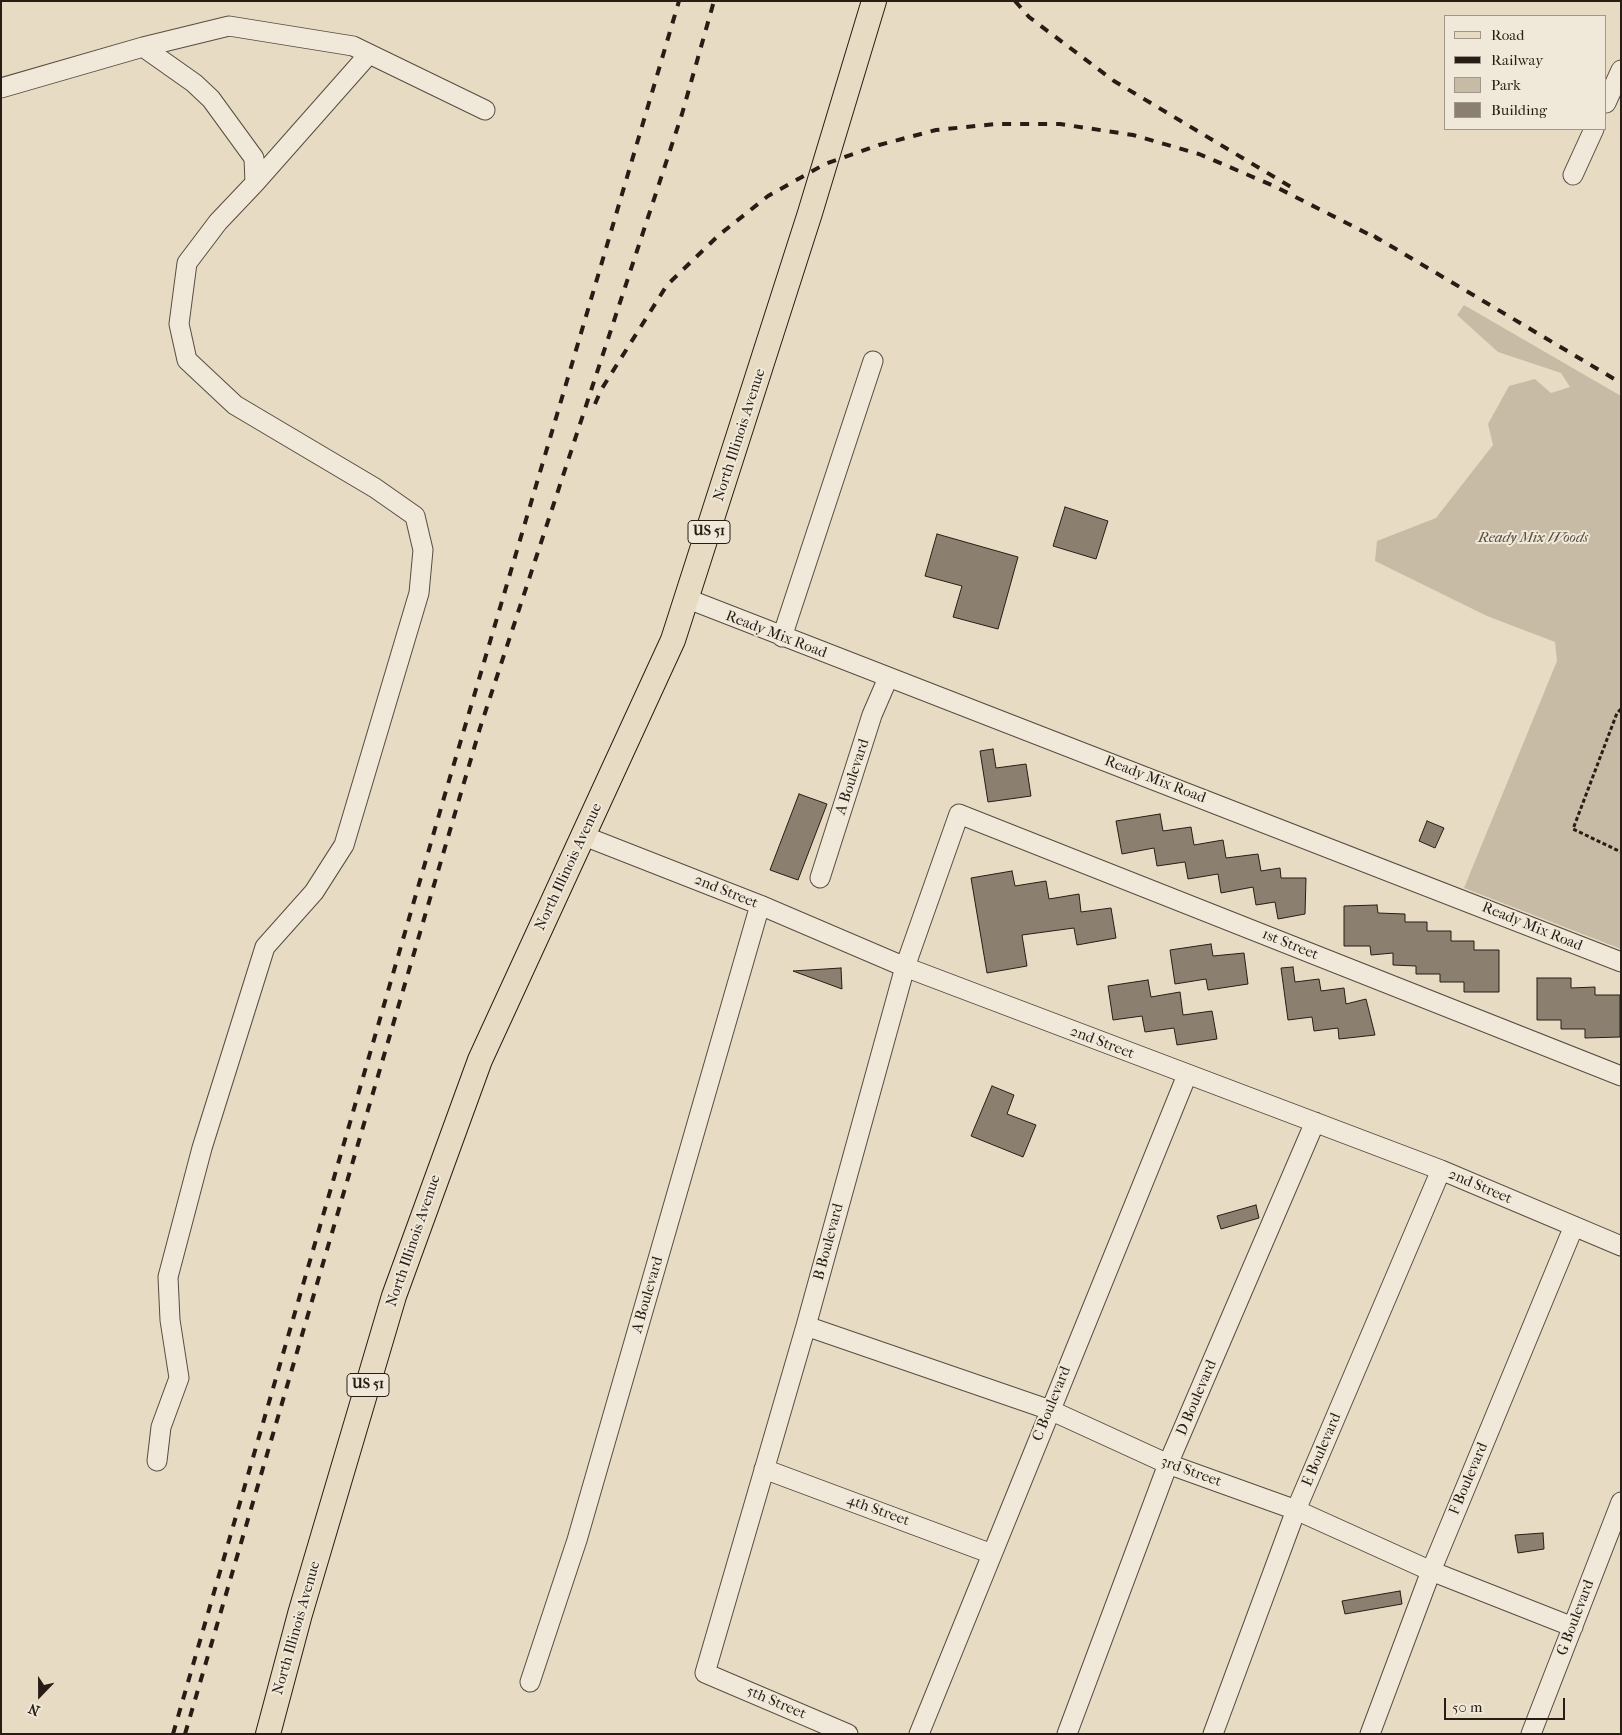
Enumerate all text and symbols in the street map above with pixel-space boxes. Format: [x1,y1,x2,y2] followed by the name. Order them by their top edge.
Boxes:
[1444,15,1607,130] legend
[1491,26,1524,44] text: Road
[1491,51,1543,69] text: Railway
[1491,76,1521,94] text: Park
[1491,101,1547,119] text: Building
[710,366,770,504] street label: North Illinois Avenue
[688,520,730,544] road number: US 51
[1478,529,1588,547] park label: Ready Mix Woods
[723,607,829,663] street label: Ready Mix Road
[832,737,874,817] street label: A Boulevard
[1102,752,1208,808] street label: Ready Mix Road
[532,800,606,934] street label: North Illinois Avenue
[691,871,761,913] street label: 2nd Street
[1479,899,1585,955] street label: Ready Mix Road
[1259,926,1321,964] street label: 1st Street
[1067,1023,1137,1063] street label: 2nd Street
[1445,1166,1515,1208] street label: 2nd Street
[383,1173,445,1309] street label: North Illinois Avenue
[810,1202,848,1282] street label: B Boulevard
[629,1255,667,1335] street label: A Boulevard
[1173,1358,1221,1438] street label: D Boulevard
[1029,1364,1075,1444] street label: C Boulevard
[347,1374,389,1396] road number: US 51
[1298,1411,1346,1489] street label: E Boulevard
[1446,1440,1492,1518] street label: F Boulevard
[1158,1453,1224,1491] street label: 3rd Street
[844,1491,912,1531] street label: 4th Street
[269,1559,325,1697] street label: North Illinois Avenue
[1553,1578,1599,1658] street label: G Boulevard
[15,1670,65,1720] north arrow
[743,1682,809,1724] street label: 5th Street
[1447,1688,1568,1720] scale bar
[1452,1698,1482,1716] text: 50 m
[26,1700,42,1719] text: N

